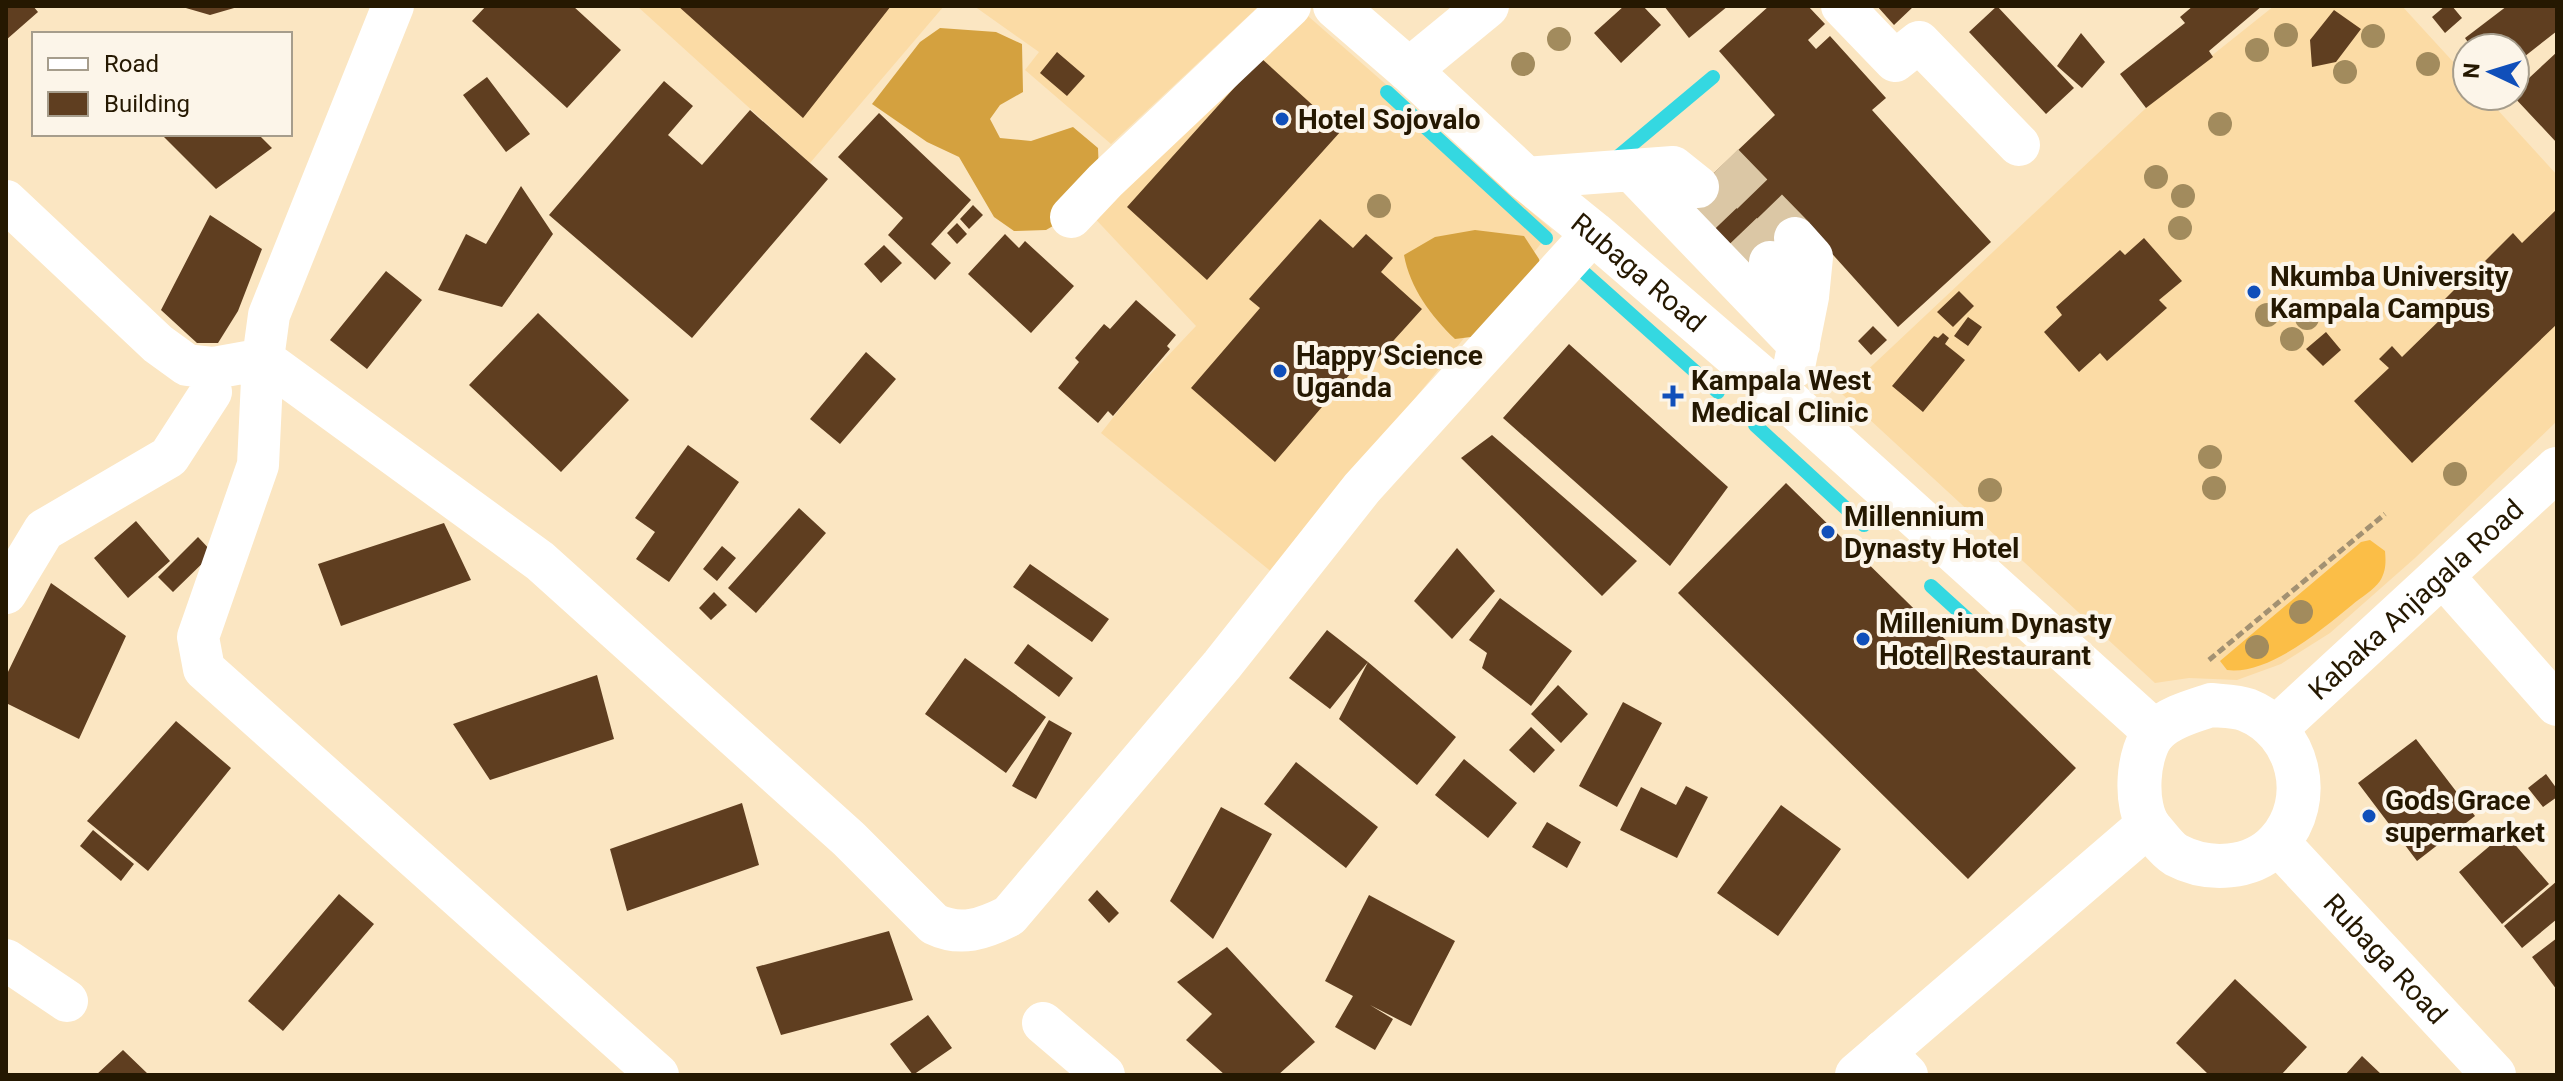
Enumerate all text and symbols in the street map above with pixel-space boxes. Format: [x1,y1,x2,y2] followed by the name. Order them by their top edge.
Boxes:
[32,32,292,136] legend
[2451,32,2531,112] north arrow
[104,50,159,78] text: Road
[2459,62,2485,79] text: N
[104,90,190,118] text: Building
[1298,103,1481,136] place label: Hotel Sojovalo
[1273,110,1291,128] marker: Hotel Sojovalo
[1565,206,1712,339] street label: Rubaga Road
[2270,260,2510,325] place label: Nkumba University Kampala Campus
[2245,283,2263,301] marker: Nkumba University Kampala Campus
[1296,339,1483,404] place label: Happy Science Uganda
[1271,362,1289,380] marker: Happy Science Uganda
[1691,364,1871,429] place label: Kampala West Medical Clinic
[1662,385,1684,407] marker: Kampala West Medical Clinic
[2302,493,2530,707] street label: Kabaka Anjagala Road
[1844,500,2019,565] place label: Millennium Dynasty Hotel
[1819,523,1837,541] marker: Millennium Dynasty Hotel
[1879,607,2113,672] place label: Millenium Dynasty Hotel Restaurant
[1854,630,1872,648] marker: Millenium Dynasty Hotel Restaurant
[2385,784,2545,849] place label: Gods Grace supermarket
[2360,807,2378,825] marker: Gods Grace supermarket
[2317,887,2454,1031] street label: Rubaga Road

